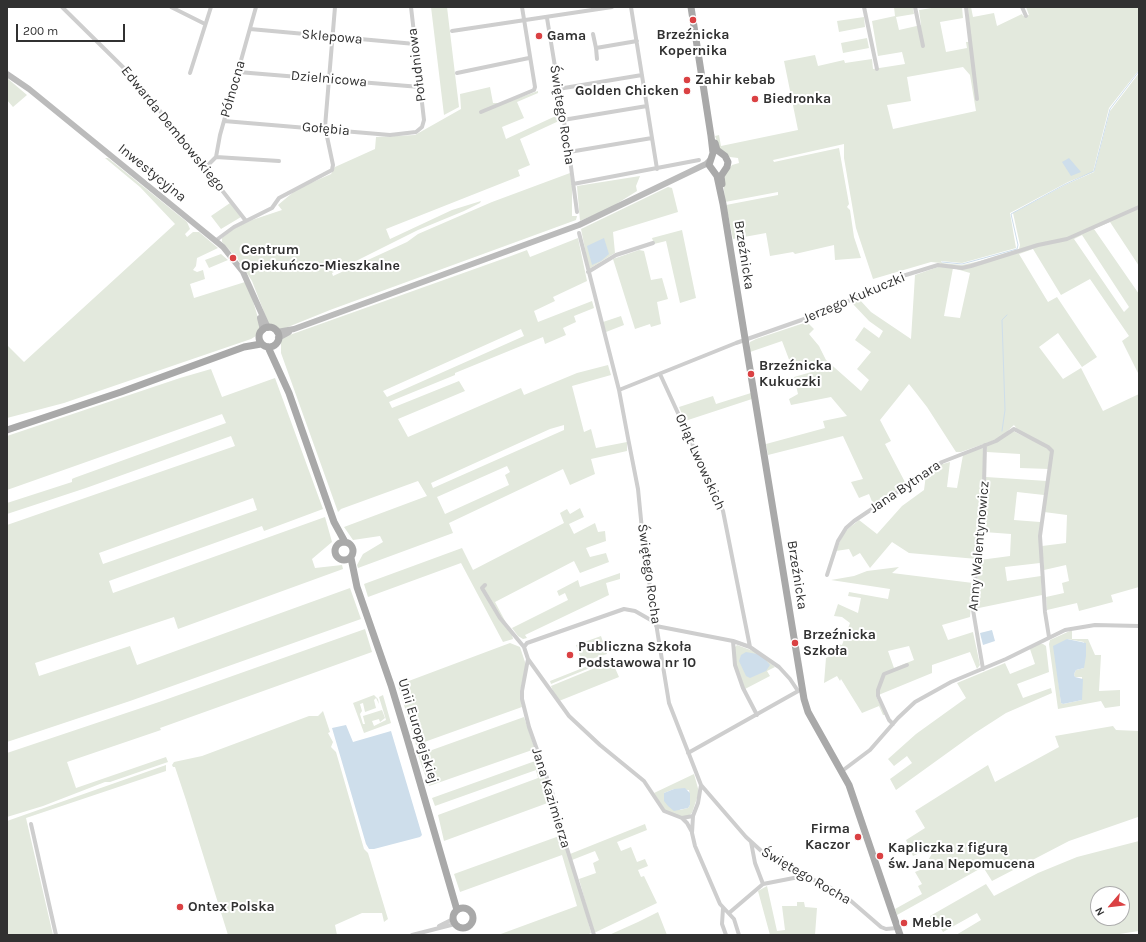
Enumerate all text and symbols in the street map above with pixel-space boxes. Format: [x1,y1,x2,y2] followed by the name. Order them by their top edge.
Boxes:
[688,15,698,25] marker: Brzeźnicka Kopernika
[18,16,127,42] scale bar
[23,24,58,38] text: 200 m
[301,26,363,48] street label: Sklepowa
[404,27,430,103] street label: Południowa
[656,27,730,60] place label: Brzeźnicka Kopernika
[547,28,586,44] place label: Gama
[534,31,544,41] marker: Gama
[217,58,249,120] street label: Północna
[117,63,229,195] street label: Edwarda Dembowskiego
[546,64,578,166] street label: Świętego Rocha
[290,67,368,91] street label: Dzielnicowa
[695,72,775,88] place label: Zahir kebab
[682,75,692,85] marker: Zahir kebab
[575,83,679,99] place label: Golden Chicken
[682,86,692,96] marker: Golden Chicken
[763,91,831,107] place label: Biedronka
[750,94,760,104] marker: Biedronka
[301,119,351,139] street label: Gołębia
[114,140,190,206] street label: Inwestycyjna
[730,219,758,291] street label: Brzeźnicka
[241,242,400,274] place label: Centrum Opiekuńczo-Mieszkalne
[228,253,238,263] marker: Centrum Opiekuńczo-Mieszkalne
[800,269,908,327] street label: Jerzego Kukuczki
[759,358,832,390] place label: Brzeźnicka Kukuczki
[746,369,756,379] marker: Brzeźnicka Kukuczki
[671,411,729,513] street label: Orląt Lwowskich
[866,457,944,517] street label: Jana Bytnara
[965,480,993,612] street label: Anny Walentynowicz
[634,523,664,625] street label: Świętego Rocha
[783,539,811,611] street label: Brzeźnicka
[803,627,876,660] place label: Brzeźnicka Szkoła
[790,638,800,648] marker: Brzeźnicka Szkoła
[578,639,696,672] place label: Publiczna Szkoła Podstawowa nr 10
[565,650,575,660] marker: Publiczna Szkoła Podstawowa nr 10
[394,676,442,786] street label: Unii Europejskiej
[528,746,574,850] street label: Jana Kazimierza
[805,821,850,854] place label: Firma Kaczor
[853,832,863,842] marker: Firma Kaczor
[888,840,1035,872] place label: Kapliczka z figurą św. Jana Nepomucena
[758,843,854,909] street label: Świętego Rocha
[875,851,885,861] marker: Kapliczka z figurą św. Jana Nepomucena
[1090,886,1130,926] north arrow
[188,899,275,915] place label: Ontex Polska
[175,902,185,912] marker: Ontex Polska
[1092,905,1107,918] text: N
[912,915,952,931] place label: Meble
[899,918,909,928] marker: Meble

